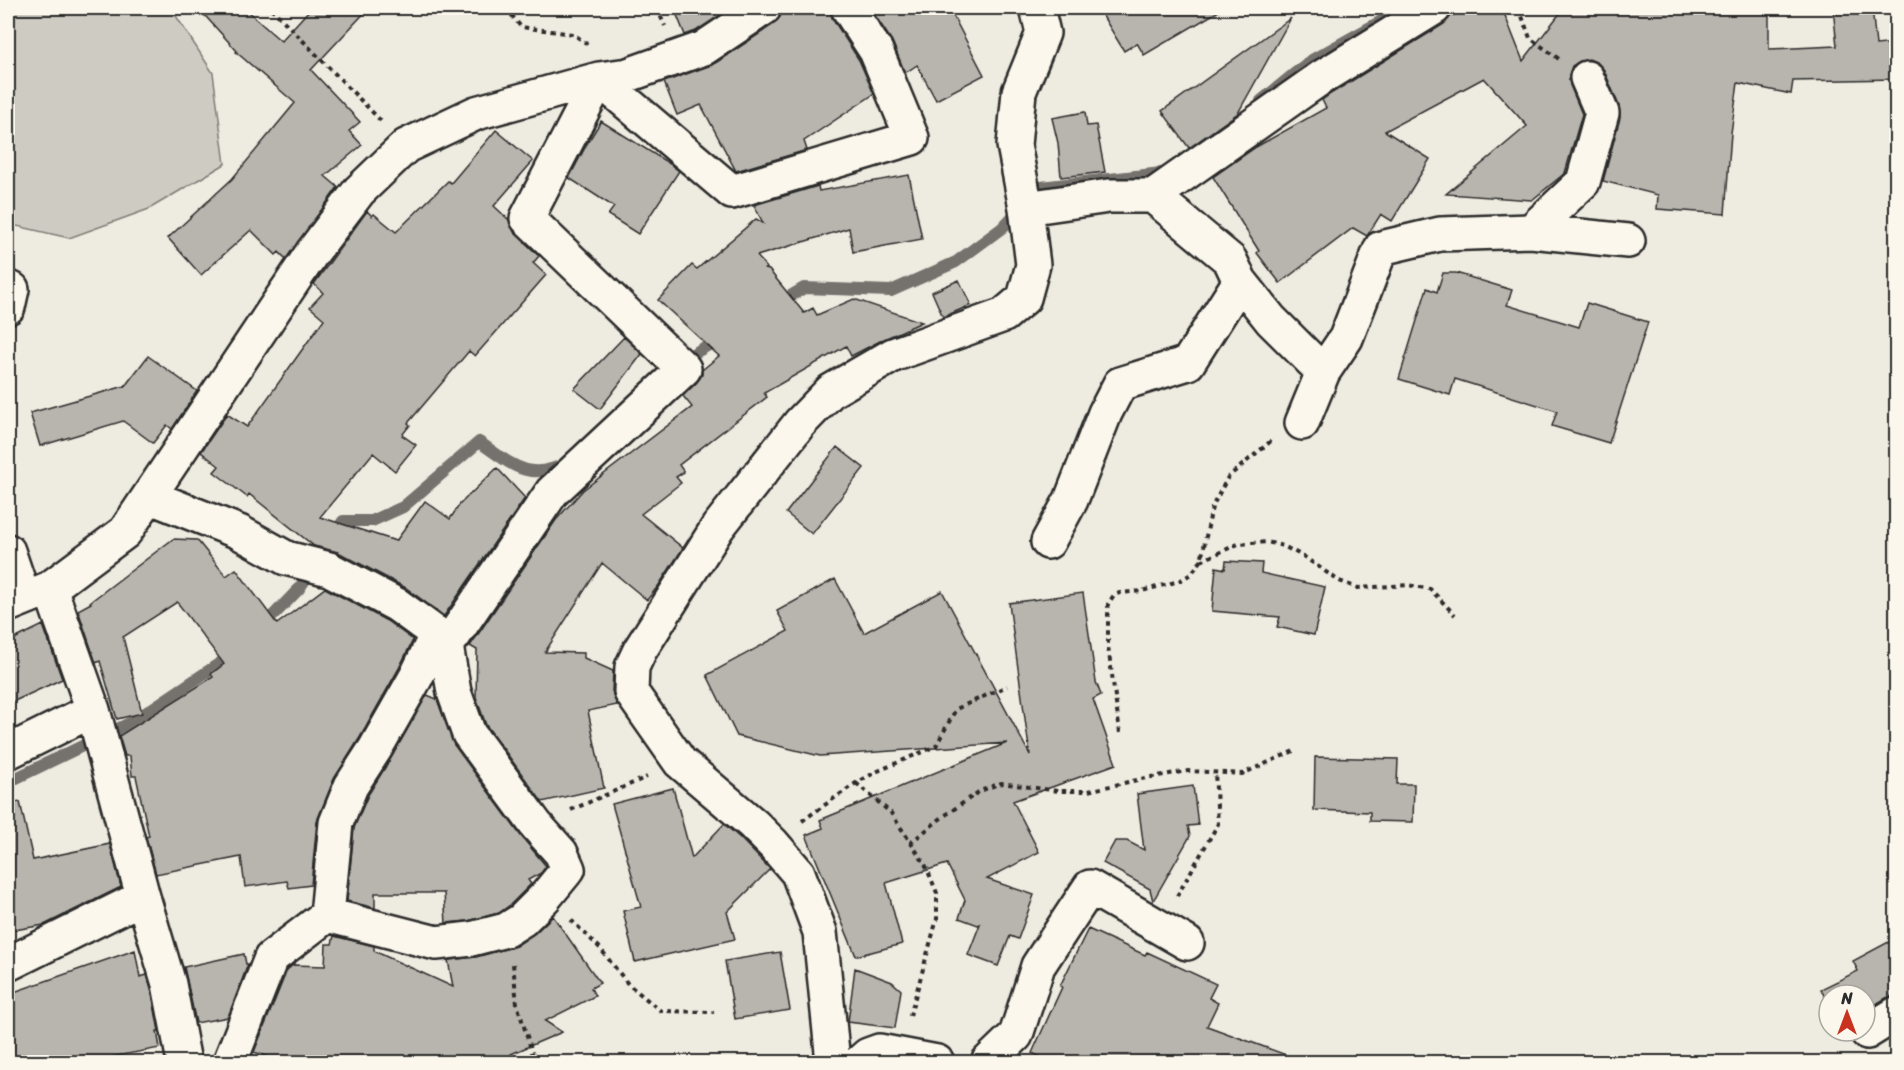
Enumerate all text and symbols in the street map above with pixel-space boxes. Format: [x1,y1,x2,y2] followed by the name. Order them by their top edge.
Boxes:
[1817,983,1877,1043] north arrow
[1840,984,1853,1013] text: N

